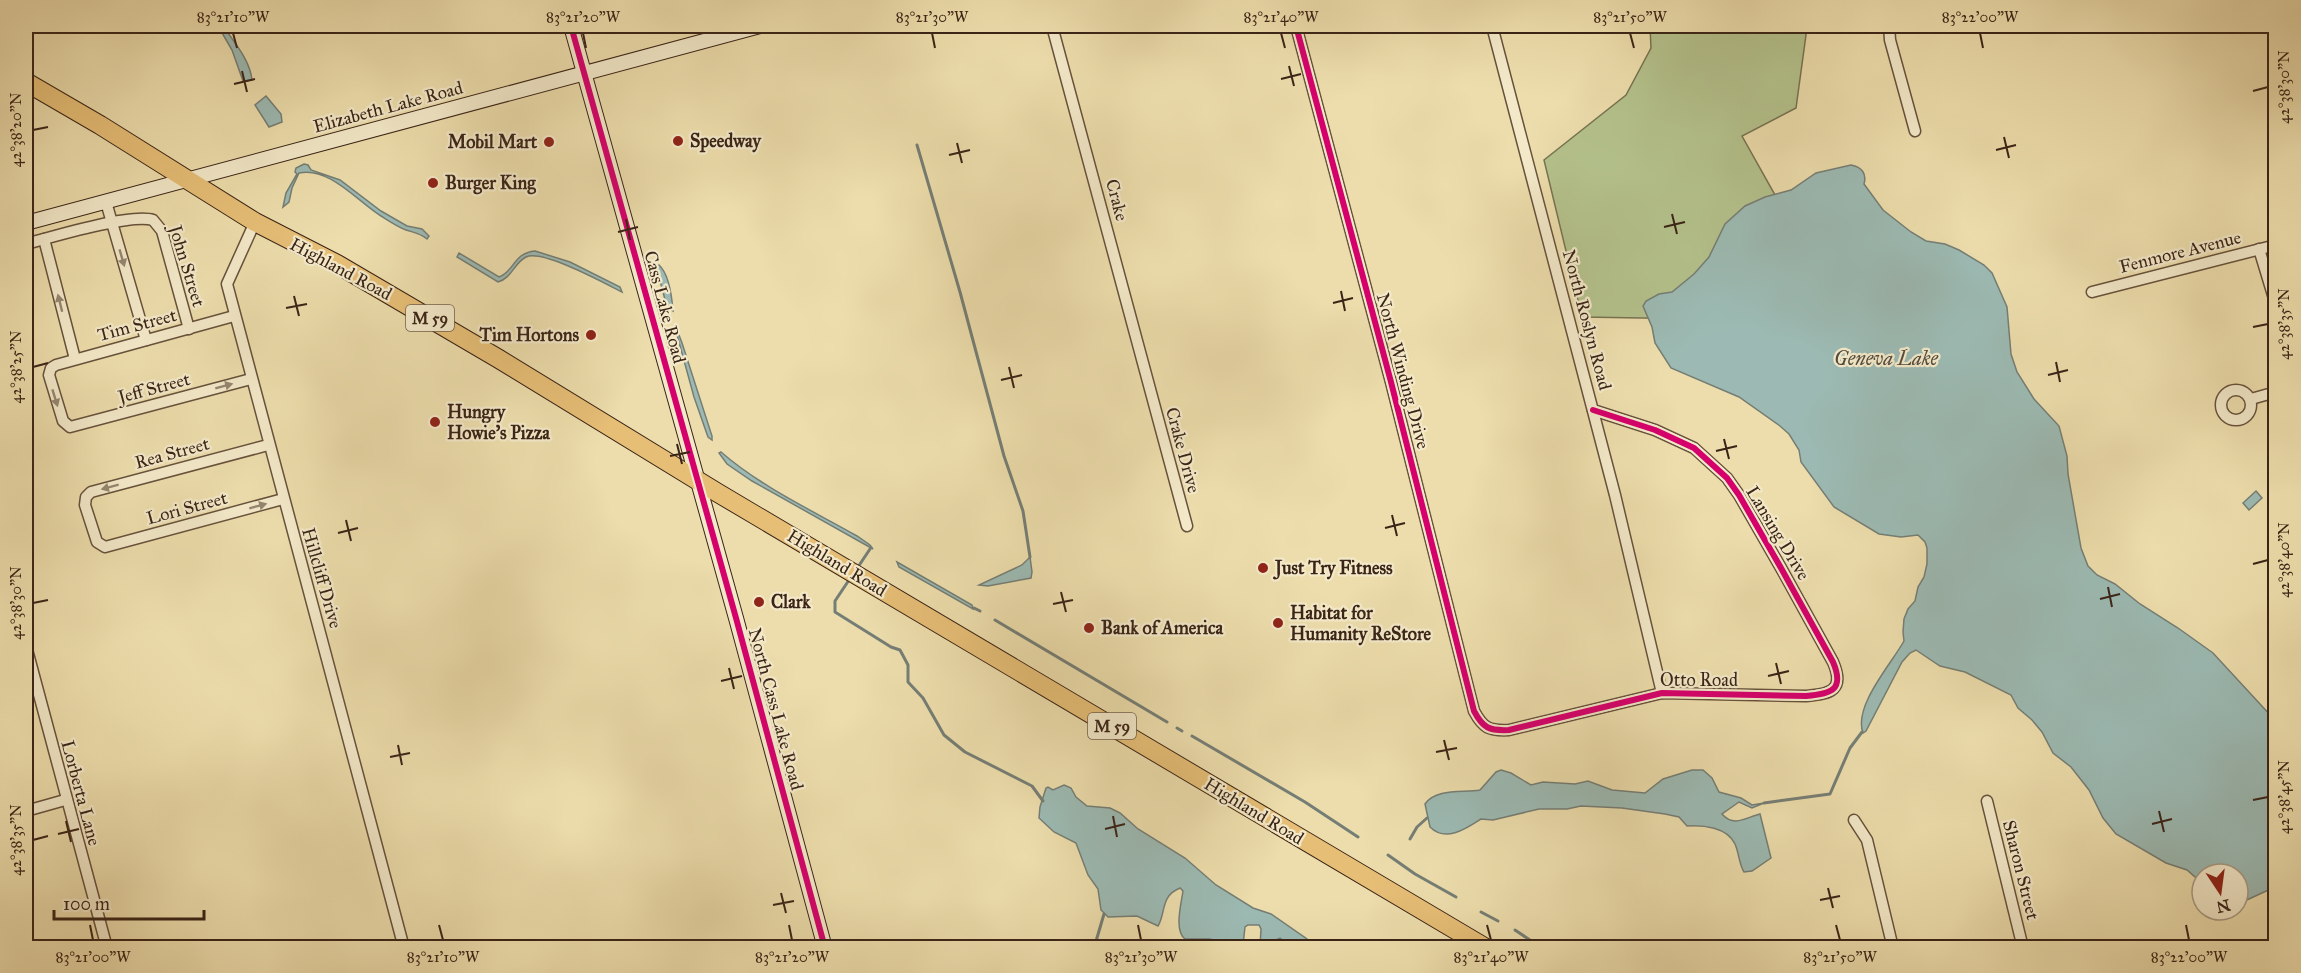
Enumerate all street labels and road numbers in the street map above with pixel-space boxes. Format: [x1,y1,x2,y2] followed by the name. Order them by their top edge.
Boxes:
[311,76,465,138] street label: Elizabeth Lake Road
[1101,177,1133,223] street label: Crake
[163,221,210,310] street label: John Street
[2117,226,2243,278] street label: Fenmore Avenue
[286,233,396,306] street label: Highland Road
[1558,247,1616,393] street label: North Roslyn Road
[639,248,691,366] street label: Cass Lake Road
[1371,291,1434,452] street label: North Winding Drive
[95,304,180,346] street label: Tim Street
[406,305,454,331] road number: M 59
[114,368,193,410] street label: Jeff Street
[1161,405,1205,495] street label: Crake Drive
[132,432,212,473] street label: Rea Street
[1740,482,1815,585] street label: Lansing Drive
[144,487,230,529] street label: Lori Street
[297,525,347,631] street label: Hillcliff Drive
[783,525,891,602] street label: Highland Road
[744,626,808,792] street label: North Cass Lake Road
[1660,669,1738,691] street label: Otto Road
[1088,713,1136,739] road number: M 59
[56,738,106,848] street label: Lorberta Lane
[1200,773,1308,850] street label: Highland Road
[1998,818,2044,923] street label: Sharon Street

